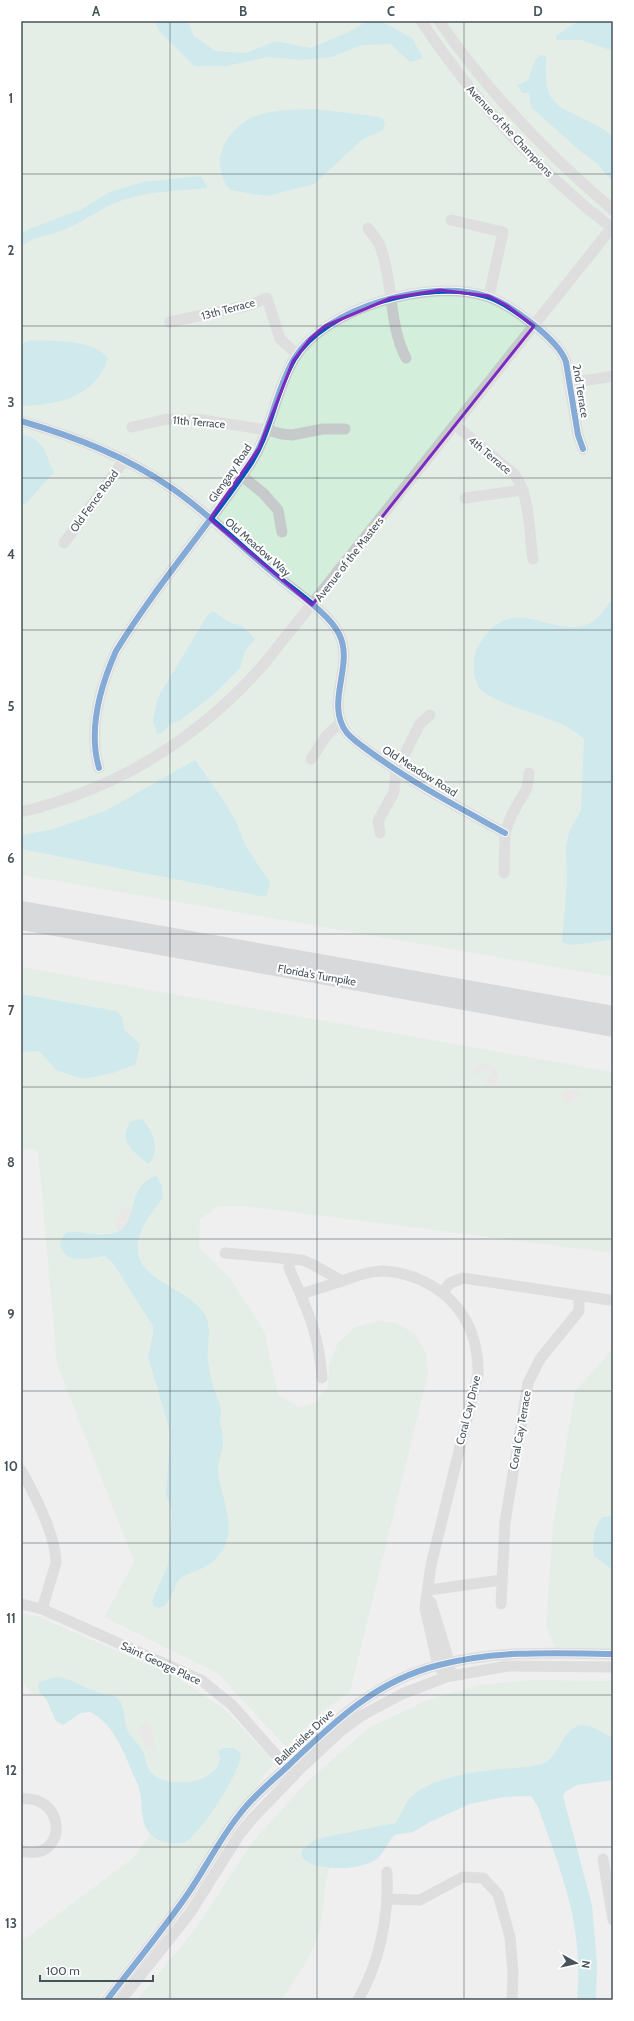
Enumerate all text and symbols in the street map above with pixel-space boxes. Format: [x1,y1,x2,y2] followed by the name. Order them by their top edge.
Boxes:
[92,3,101,19] text: A
[239,3,247,19] text: B
[387,3,395,19] text: C
[533,3,543,19] text: D
[464,82,556,180] street label: Avenue of the Champions
[9,90,13,106] text: 1
[8,242,15,258] text: 2
[200,295,257,323] street label: 13th Terrace
[570,363,592,419] street label: 2nd Terrace
[7,394,15,410] text: 3
[172,413,226,431] street label: 11th Terrace
[466,433,515,477] street label: 4th Terrace
[205,441,255,505] street label: Glengary Road
[67,467,121,535] street label: Old Fence Road
[312,514,387,604] street label: Avenue of the Masters
[222,515,294,580] street label: Old Meadow Way
[7,546,15,562] text: 4
[8,698,15,714] text: 5
[380,742,460,800] street label: Old Meadow Road
[7,850,15,866] text: 6
[277,961,358,989] street label: Florida's Turnpike
[8,1002,15,1018] text: 7
[7,1154,15,1170] text: 8
[7,1306,15,1322] text: 9
[453,1374,483,1446] street label: Coral Cay Drive
[506,1389,534,1470] street label: Coral Cay Terrace
[4,1458,18,1474] text: 10
[6,1610,16,1626] text: 11
[119,1638,204,1688] street label: Saint George Place
[272,1706,337,1768] street label: Ballenisles Drive
[5,1762,17,1778] text: 12
[5,1915,17,1931] text: 13
[556,1943,596,1983] north arrow
[40,1957,153,1983] scale bar
[578,1960,593,1969] text: N
[46,1963,80,1978] text: 100 m

